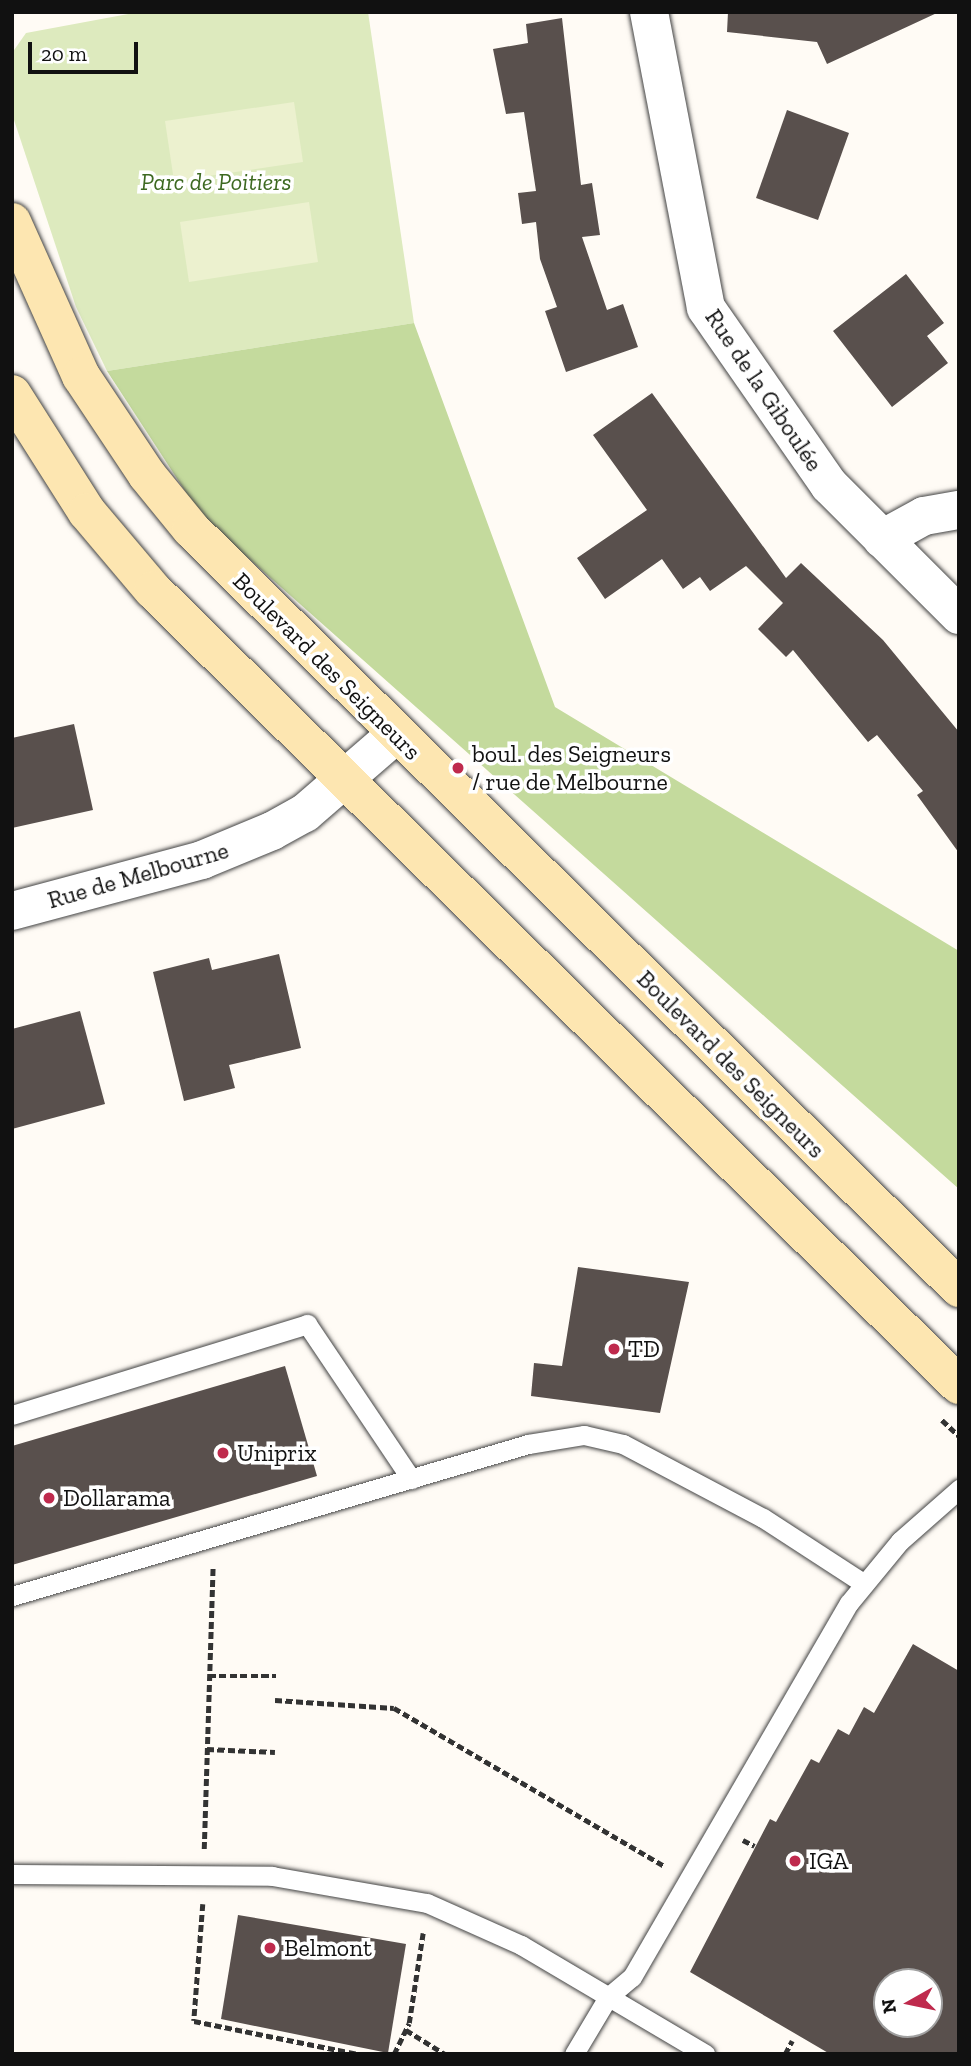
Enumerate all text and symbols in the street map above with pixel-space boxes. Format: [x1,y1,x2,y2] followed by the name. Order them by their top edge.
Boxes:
[32,28,142,72] scale bar
[41,41,87,66] text: 20 m
[140,168,292,196] park label: Parc de Poitiers
[699,304,829,476] street label: Rue de la Giboulée
[227,566,427,766] street label: Boulevard des Seigneurs
[472,740,671,796] place label: boul. des Seigneurs / rue de Melbourne
[450,760,466,776] marker: boul. des Seigneurs / rue de Melbourne
[44,835,232,915] street label: Rue de Melbourne
[631,964,831,1164] street label: Boulevard des Seigneurs
[628,1335,660,1363] place label: TD
[606,1341,622,1357] marker: TD
[237,1439,316,1467] place label: Uniprix
[215,1445,231,1461] marker: Uniprix
[63,1484,171,1512] place label: Dollarama
[41,1490,57,1506] marker: Dollarama
[809,1847,848,1875] place label: IGA
[787,1853,803,1869] marker: IGA
[284,1934,372,1962] place label: Belmont
[262,1940,278,1956] marker: Belmont
[873,1968,943,2038] north arrow
[876,1997,901,2015] text: N

